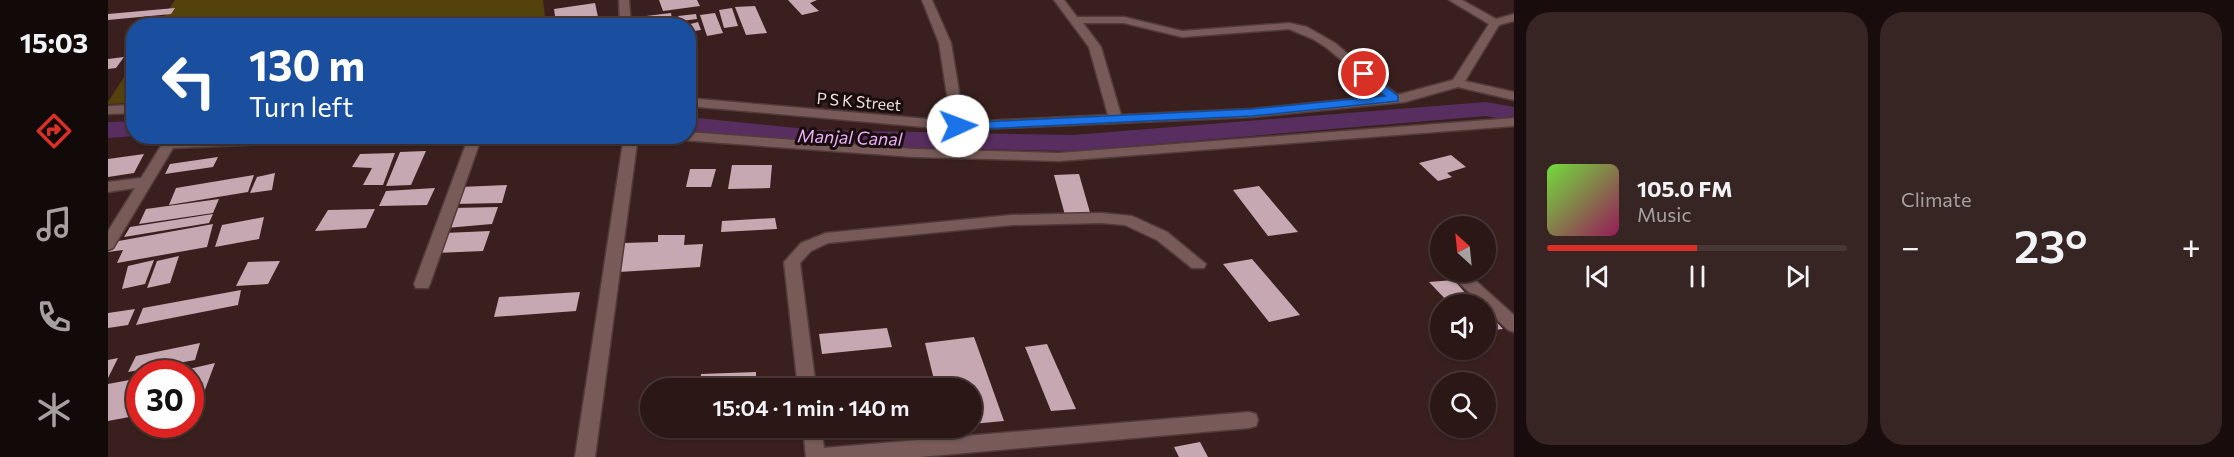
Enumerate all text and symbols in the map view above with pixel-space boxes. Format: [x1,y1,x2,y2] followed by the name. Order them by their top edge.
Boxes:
[20,26,88,59] text: 15:03
[249,38,365,90] text: 130 m
[150,42,228,120] icon: left
[1338,48,1389,99] pin
[1347,57,1380,90] icon: arrive
[816,88,902,114] street label: P S K Street
[249,90,353,123] text: Turn left
[926,94,990,158] position arrow
[33,110,75,152] icon: directions
[797,124,903,150] water label: Manjal Canal
[1637,175,1732,202] text: 105.0 FM
[1901,187,1971,211] text: Climate
[1637,202,1691,226] text: Music
[33,203,75,245] icon: music
[1430,216,1496,282] north arrow
[1430,216,1496,438] map controls
[2014,217,2087,272] text: 23°
[1901,225,1920,266] text: −
[2182,225,2201,266] text: +
[1581,260,1614,293] icon: previous
[1681,260,1714,293] icon: pause
[1781,260,1814,293] icon: next
[1430,294,1496,360] button: sound
[33,296,75,338] icon: phone
[126,360,204,438] speed limit sign: 30
[1430,372,1496,438] button: search
[33,389,75,431] icon: climate
[712,394,910,421] text: 15:04 · 1 min · 140 m

